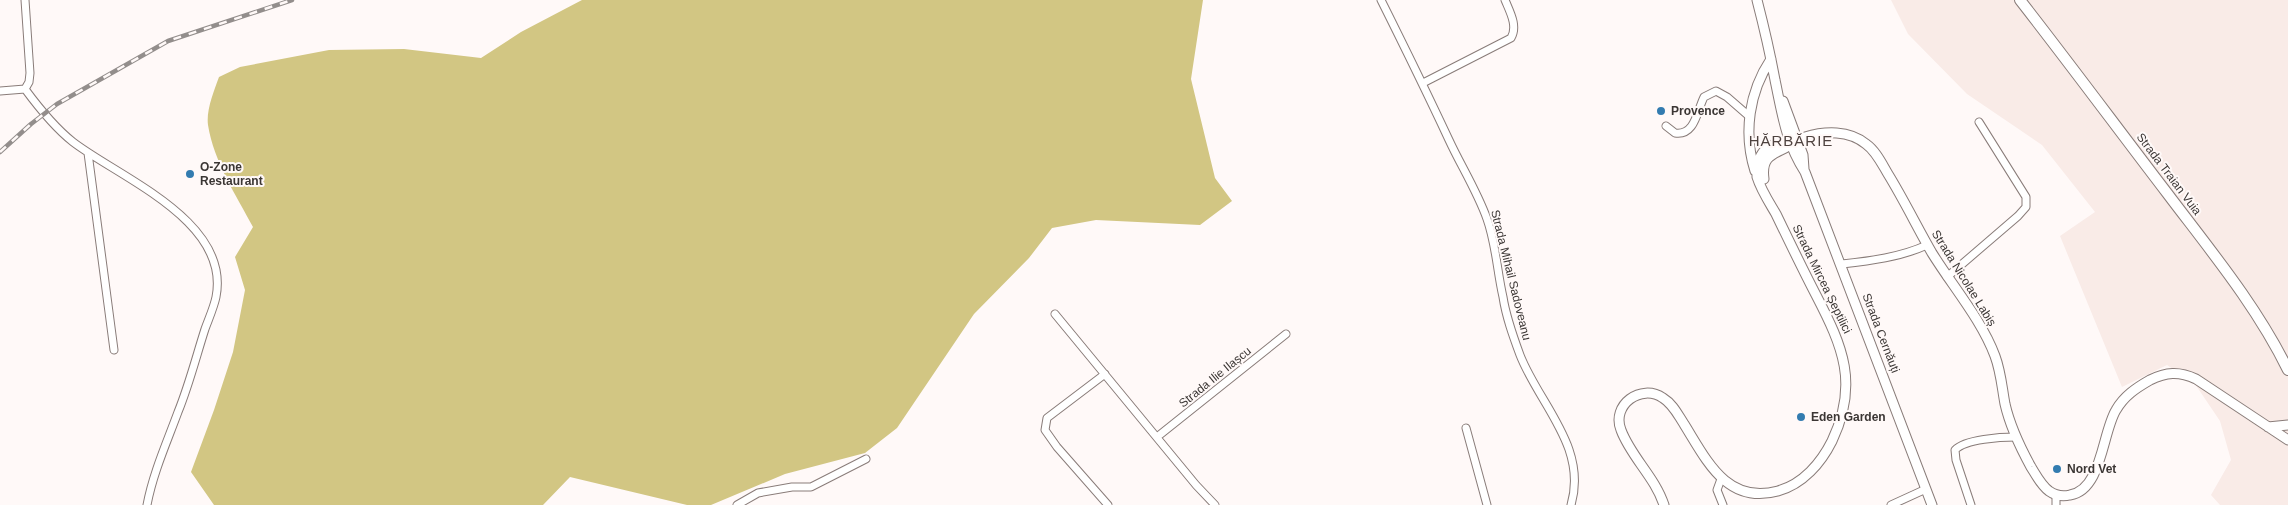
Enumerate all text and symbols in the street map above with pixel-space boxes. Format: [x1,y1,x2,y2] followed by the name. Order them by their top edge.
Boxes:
[1671,104,1725,118] place label: Provence
[1655,105,1667,117] marker: Provence
[2134,130,2205,218] street label: Strada Traian Vuia
[1749,132,1833,149] district label: HĂRBĂRIE
[200,160,263,188] place label: O-Zone Restaurant
[184,168,196,180] marker: O-Zone Restaurant
[1488,208,1534,342] street label: Strada Mihail Sadoveanu
[1790,222,1854,336] street label: Strada Mircea Șeptilici
[1929,227,1999,329] street label: Strada Nicolae Labiș
[1859,291,1903,375] street label: Strada Cernăuți
[1176,344,1254,410] street label: Strada Ilie Ilașcu
[1811,410,1886,424] place label: Eden Garden
[1795,411,1807,423] marker: Eden Garden
[2067,462,2116,476] place label: Nord Vet
[2051,463,2063,475] marker: Nord Vet

